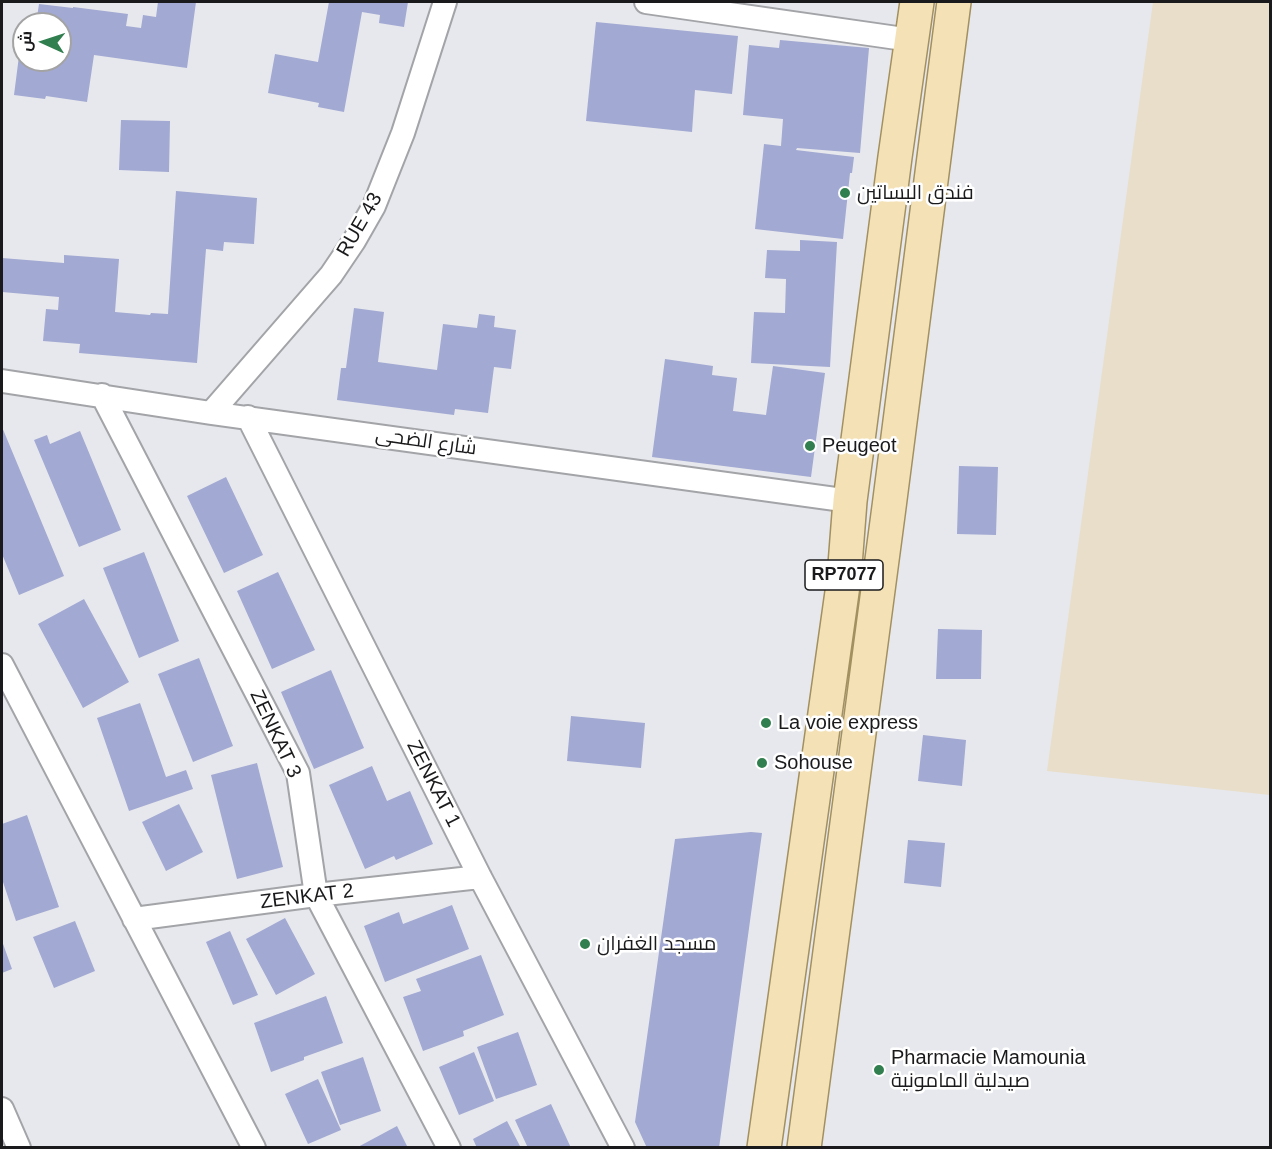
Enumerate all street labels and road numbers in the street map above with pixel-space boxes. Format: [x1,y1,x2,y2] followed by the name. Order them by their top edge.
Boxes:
[332,189,388,261] street label: RUE 43
[374,423,478,461] street label: شارع الضحى
[805,560,883,590] road number: RP7077
[244,686,306,782] street label: ZENKAT 3
[401,737,465,831] street label: ZENKAT 1
[259,879,355,915] street label: ZENKAT 2

